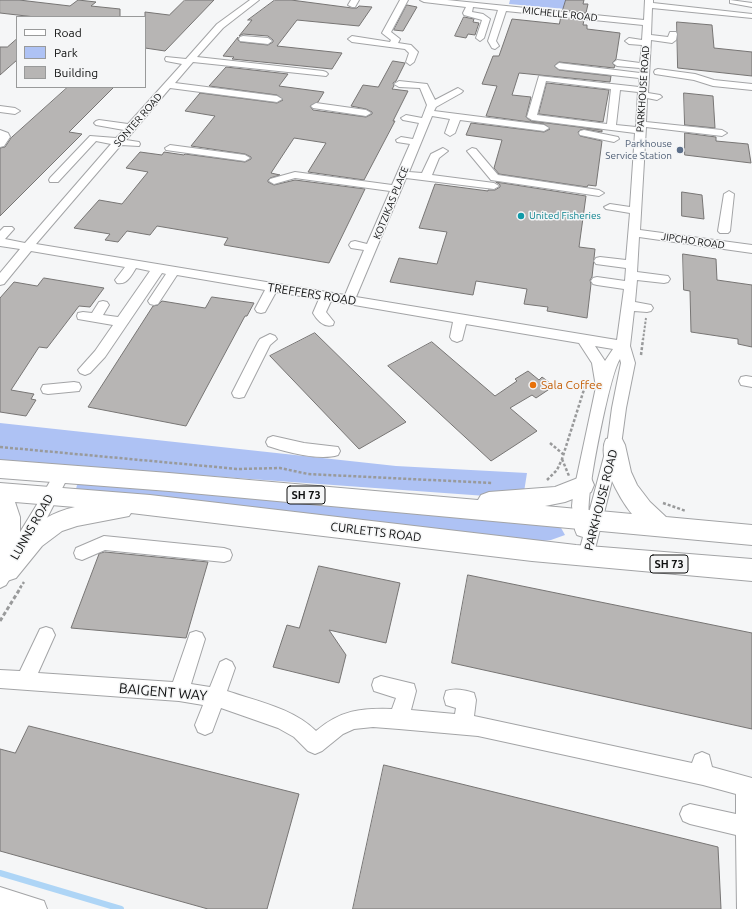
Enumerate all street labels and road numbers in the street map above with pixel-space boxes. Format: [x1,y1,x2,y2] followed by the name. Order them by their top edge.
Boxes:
[522,4,598,24] street label: MICHELLE ROAD
[634,45,652,133] street label: PARKHOUSE ROAD
[111,91,165,149] street label: SONTER ROAD
[371,165,411,241] street label: KOTZIKAS PLACE
[660,231,726,251] street label: JIPCHO ROAD
[267,280,357,308] street label: TREFFERS ROAD
[581,448,621,552] street label: PARKHOUSE ROAD
[287,486,325,504] road number: SH 73
[7,492,57,562] street label: LUNNS ROAD
[330,519,422,545] street label: CURLETTS ROAD
[650,555,688,573] road number: SH 73
[118,680,208,704] street label: BAIGENT WAY

